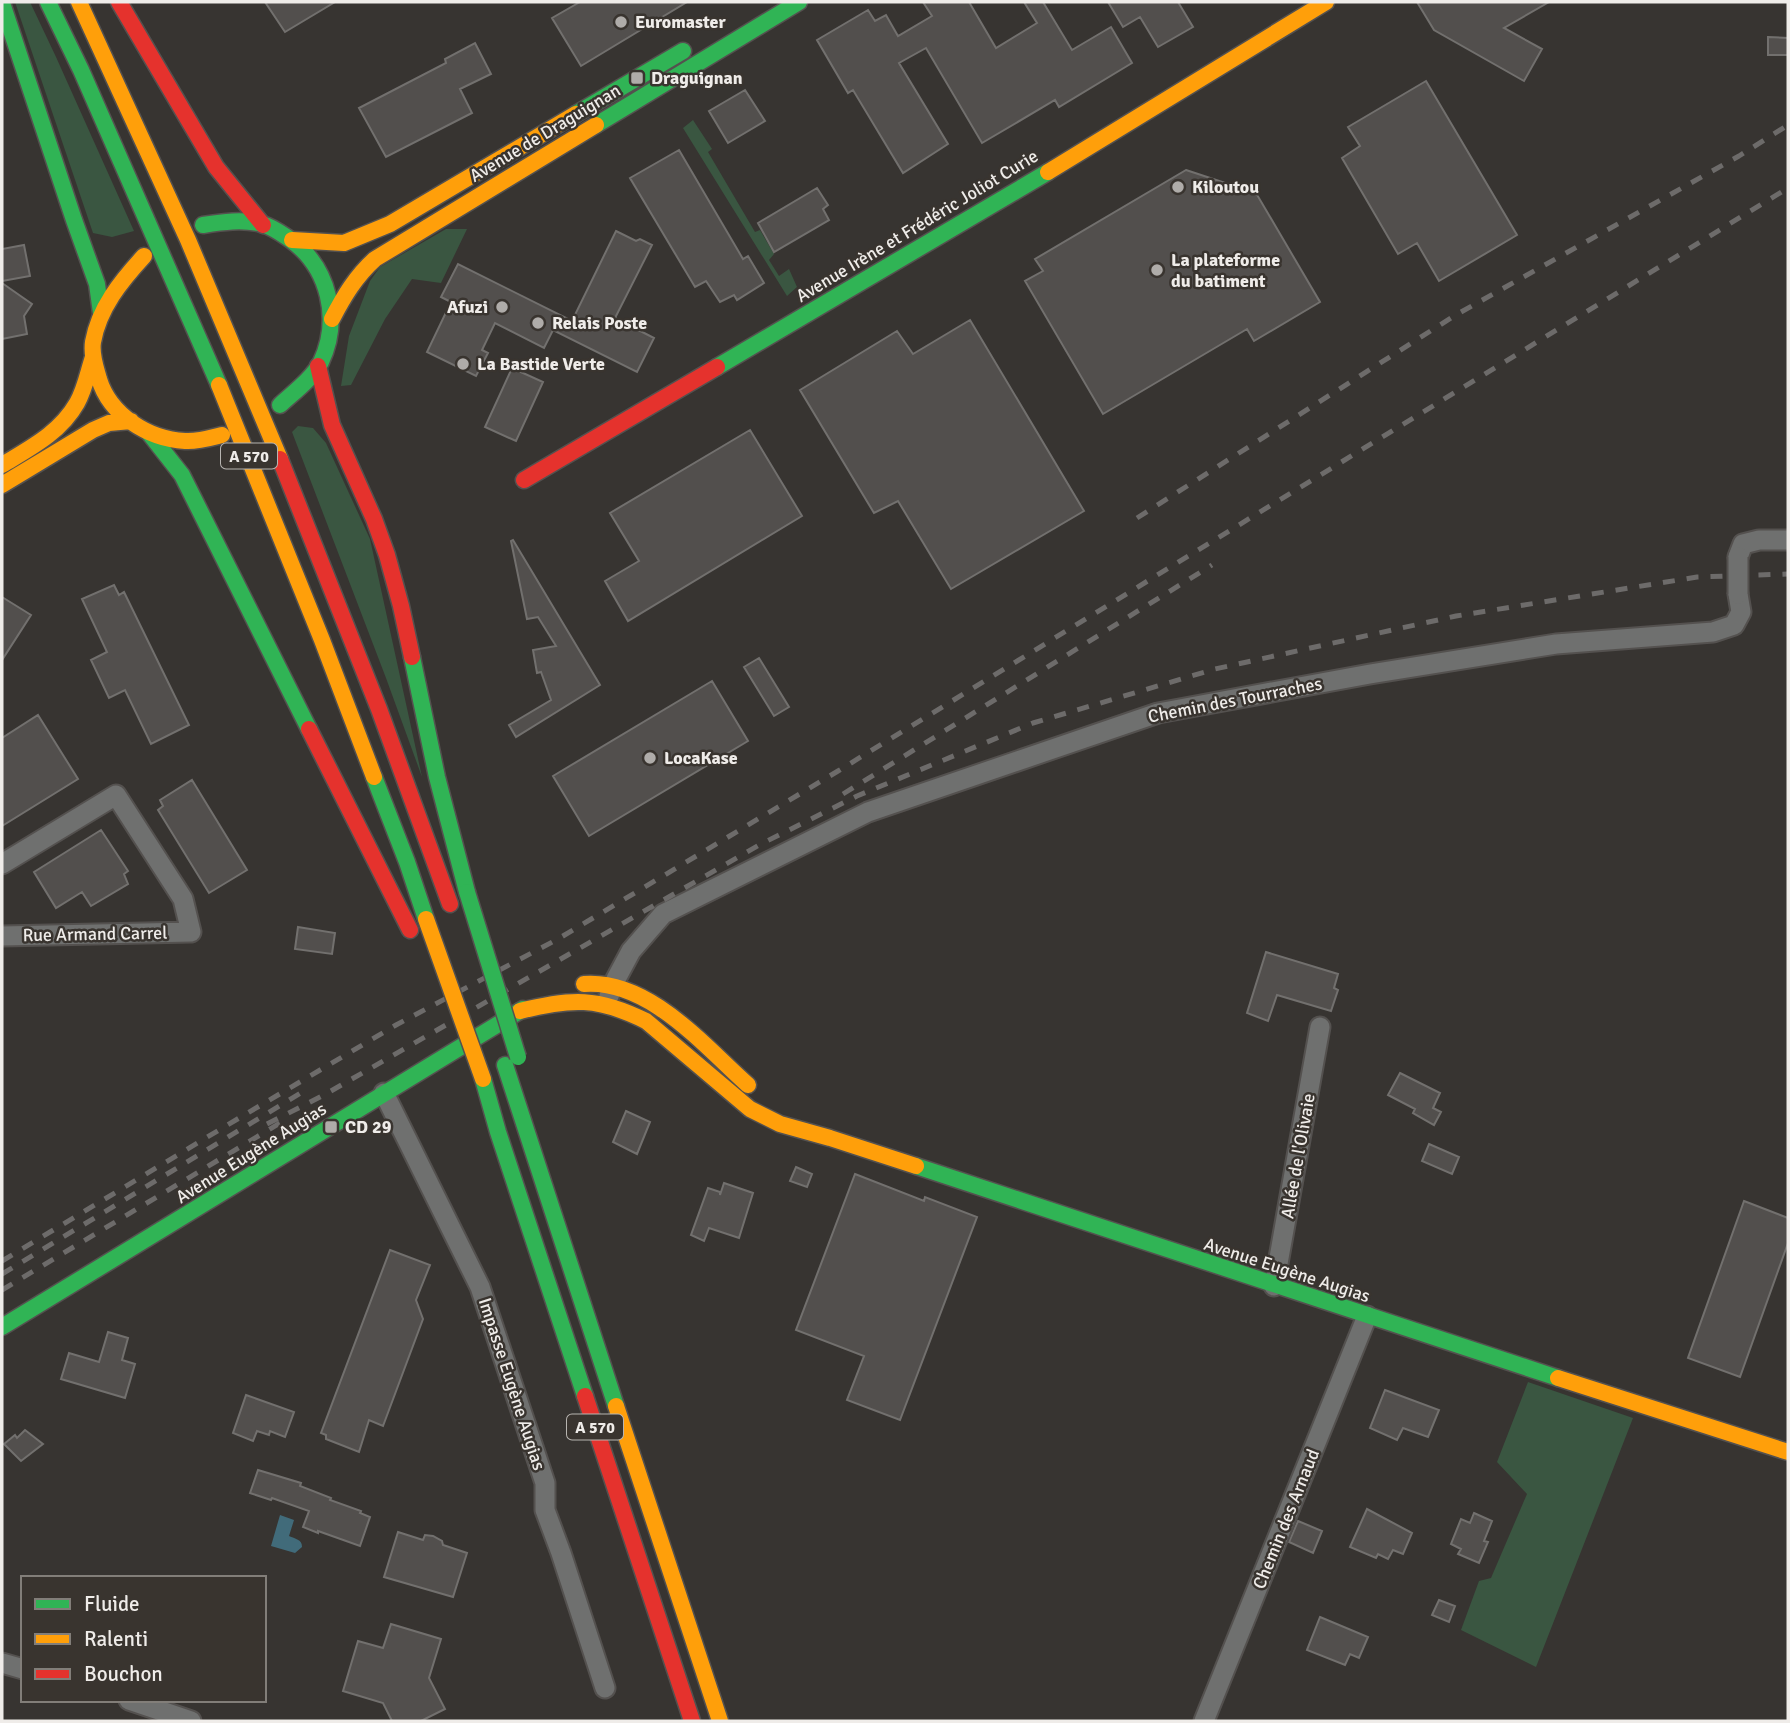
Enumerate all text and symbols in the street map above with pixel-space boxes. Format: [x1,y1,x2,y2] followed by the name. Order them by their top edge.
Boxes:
[635,11,727,33] place label: Euromaster
[613,14,629,30] marker: Euromaster
[651,67,743,89] place label: Draguignan
[629,70,645,86] marker: Draguignan
[465,79,625,187] street label: Avenue de Draguignan
[792,145,1042,307] street label: Avenue Irène et Frédéric Joliot Curie
[1192,176,1259,198] place label: Kiloutou
[1170,179,1186,195] marker: Kiloutou
[1171,249,1280,292] place label: La plateforme du batiment
[1149,262,1165,278] marker: La plateforme du batiment
[447,296,488,318] place label: Afuzi
[494,299,510,315] marker: Afuzi
[552,312,647,334] place label: Relais Poste
[530,315,546,331] marker: Relais Poste
[477,353,605,375] place label: La Bastide Verte
[455,356,471,372] marker: La Bastide Verte
[221,444,277,468] road number: A 570
[1146,672,1324,728] street label: Chemin des Tourraches
[664,747,738,769] place label: LocaKase
[642,750,658,766] marker: LocaKase
[22,922,168,946] street label: Rue Armand Carrel
[1276,1092,1320,1220] street label: Allée de l'Olivaie
[172,1098,330,1208] street label: Avenue Eugène Augias
[345,1116,392,1138] place label: CD 29
[323,1119,339,1135] marker: CD 29
[1201,1233,1373,1307] street label: Avenue Eugène Augias
[474,1295,550,1473] street label: Impasse Eugène Augias
[567,1414,623,1440] road number: A 570
[1248,1446,1324,1592] street label: Chemin des Arnaud
[21,1576,266,1702] legend
[84,1591,140,1617] text: Fluide
[84,1626,148,1652] text: Ralenti
[84,1661,163,1687] text: Bouchon

